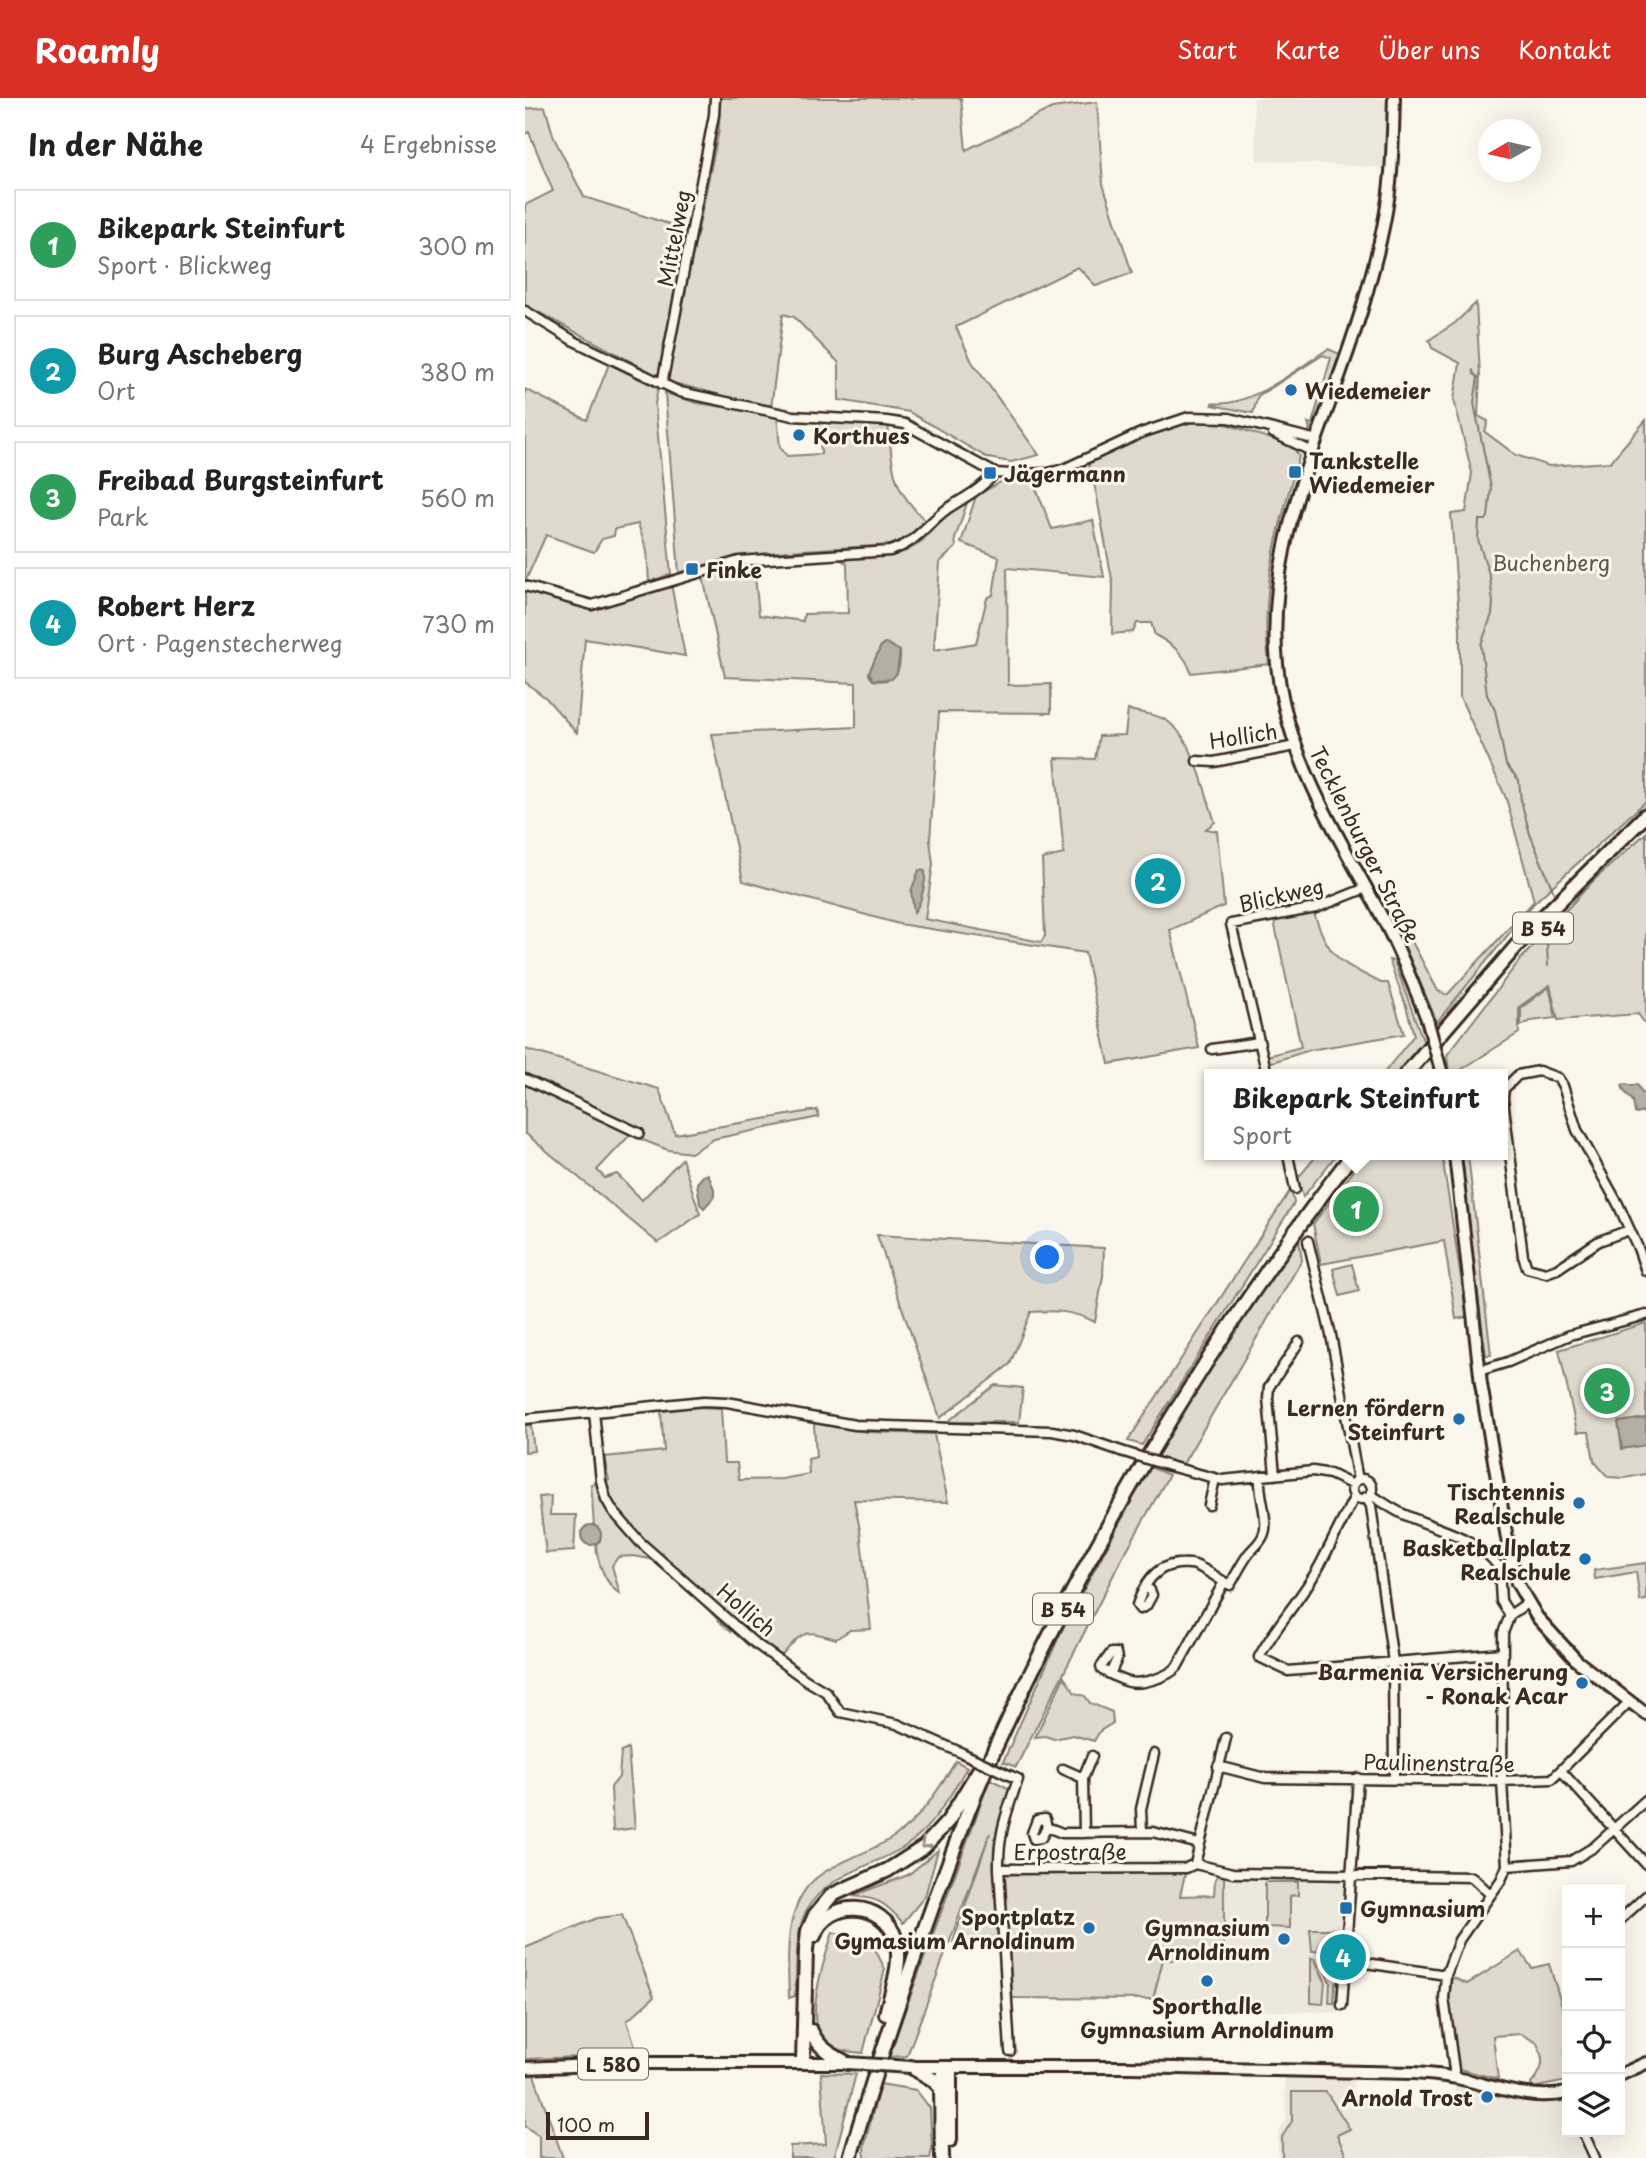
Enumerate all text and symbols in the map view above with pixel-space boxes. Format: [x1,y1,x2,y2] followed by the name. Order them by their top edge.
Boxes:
[35,24,160,74] text: Roamly
[1177,31,1237,67] text: Start
[1275,31,1340,67] text: Karte
[1378,31,1480,67] text: Über uns
[1518,31,1611,67] text: Kontakt
[1478,119,1541,182] north arrow
[28,121,203,166] text: In der Nähe
[360,126,497,161] text: 4 Ergebnisse
[648,187,698,289] street label: Mittelweg
[97,208,345,247] text: Bikepark Steinfurt
[48,228,59,263] text: 1
[418,228,495,263] text: 300 m
[97,247,273,282] text: Sport · Blickweg
[97,334,302,373] text: Burg Ascheberg
[45,354,61,389] text: 2
[420,354,495,389] text: 380 m
[97,373,135,408] text: Ort
[1305,374,1431,406] place label: Wiedemeier
[1283,382,1299,398] marker: Wiedemeier
[813,419,910,451] place label: Korthues
[791,427,807,443] marker: Korthues
[1309,444,1435,500] place label: Tankstelle Wiedemeier
[1004,457,1126,489] place label: Jägermann
[97,460,384,499] text: Freibad Burgsteinfurt
[1287,464,1303,480] marker: Tankstelle Wiedemeier
[982,465,998,481] marker: Jägermann
[45,480,61,515] text: 3
[420,480,495,515] text: 560 m
[97,499,148,534] text: Park
[1492,546,1610,578] park label: Buchenberg
[706,553,762,585] place label: Finke
[684,561,700,577] marker: Finke
[97,586,255,625] text: Robert Herz
[45,606,61,641] text: 4
[422,606,495,641] text: 730 m
[97,625,343,660] text: Ort · Pagenstecherweg
[1207,714,1279,756] street label: Hollich
[1303,740,1429,948] street label: Tecklenburger Straße
[1135,855,1181,907] pin: 2
[1235,869,1327,919] street label: Blickweg
[1513,912,1573,944] road number: B 54
[1204,1069,1508,1160] popup
[1232,1078,1480,1117] text: Bikepark Steinfurt
[1232,1117,1292,1152] text: Sport
[1333,1183,1379,1235] pin: 1
[1030,1240,1064,1274] your location
[1584,1365,1630,1417] pin: 3
[1287,1391,1445,1447] place label: Lernen fördern Steinfurt
[1451,1411,1467,1427] marker: Lernen fördern Steinfurt
[1447,1475,1565,1531] place label: Tischtennis Realschule
[1571,1495,1587,1511] marker: Tischtennis Realschule
[1402,1531,1571,1587] place label: Basketballplatz Realschule
[1577,1551,1593,1567] marker: Basketballplatz Realschule
[710,1575,784,1643] street label: Hollich
[1033,1594,1093,1624] road number: B 54
[1318,1655,1568,1711] place label: Barmenia Versicherung - Ronak Acar
[1574,1675,1590,1691] marker: Barmenia Versicherung - Ronak Acar
[1363,1745,1515,1779] street label: Paulinenstraße
[1013,1835,1127,1867] street label: Erpostraße
[920,1836,933,1849] one-way arrow
[1562,1885,1625,2137] map controls
[1562,1885,1625,1948] button: +
[1360,1892,1485,1924] place label: Gymnasium
[834,1900,1075,1956] place label: Sportplatz Gymasium Arnoldinum
[1338,1900,1354,1916] marker: Gymnasium
[1145,1911,1270,1967] place label: Gymnasium Arnoldinum
[1081,1920,1097,1936] marker: Sportplatz Gymasium Arnoldinum
[1276,1931,1292,1947] marker: Gymnasium Arnoldinum
[1320,1931,1366,1983] pin: 4
[1562,1948,1625,2011] button: −
[1199,1973,1215,1989] marker: Sporthalle Gymnasium Arnoldinum
[1080,1989,1334,2045] place label: Sporthalle Gymnasium Arnoldinum
[1562,2011,1625,2074] button: locate
[578,2048,648,2080] road number: L 580
[1562,2074,1625,2137] button: layers
[1341,2081,1473,2113] place label: Arnold Trost
[1479,2089,1495,2105] marker: Arnold Trost
[546,2109,649,2141] scale bar
[557,2110,615,2138] text: 100 m

